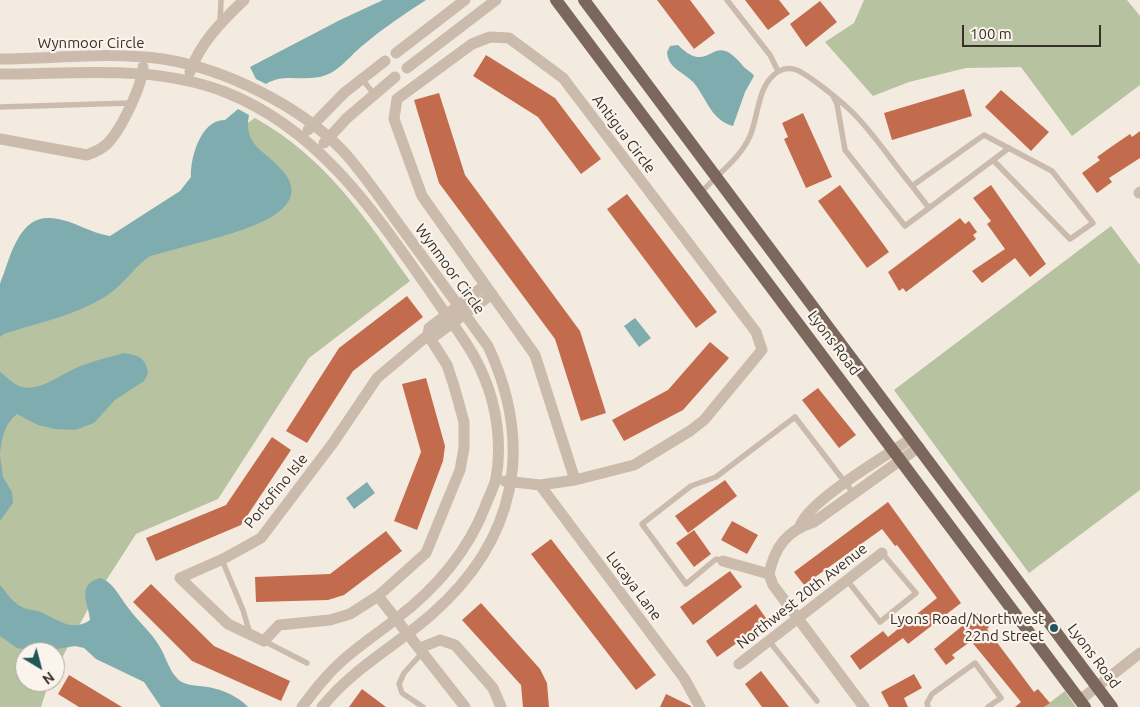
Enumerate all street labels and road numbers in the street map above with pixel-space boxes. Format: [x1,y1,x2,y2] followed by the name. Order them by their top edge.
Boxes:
[38,34,144,52] street label: Wynmoor Circle
[589,91,659,177] street label: Antigua Circle
[411,220,489,318] street label: Wynmoor Circle
[804,307,864,379] street label: Lyons Road
[240,450,312,532] street label: Portofino Isle
[733,539,871,653] street label: Northwest 20th Avenue
[602,548,666,624] street label: Lucaya Lane
[1064,620,1124,692] street label: Lyons Road

